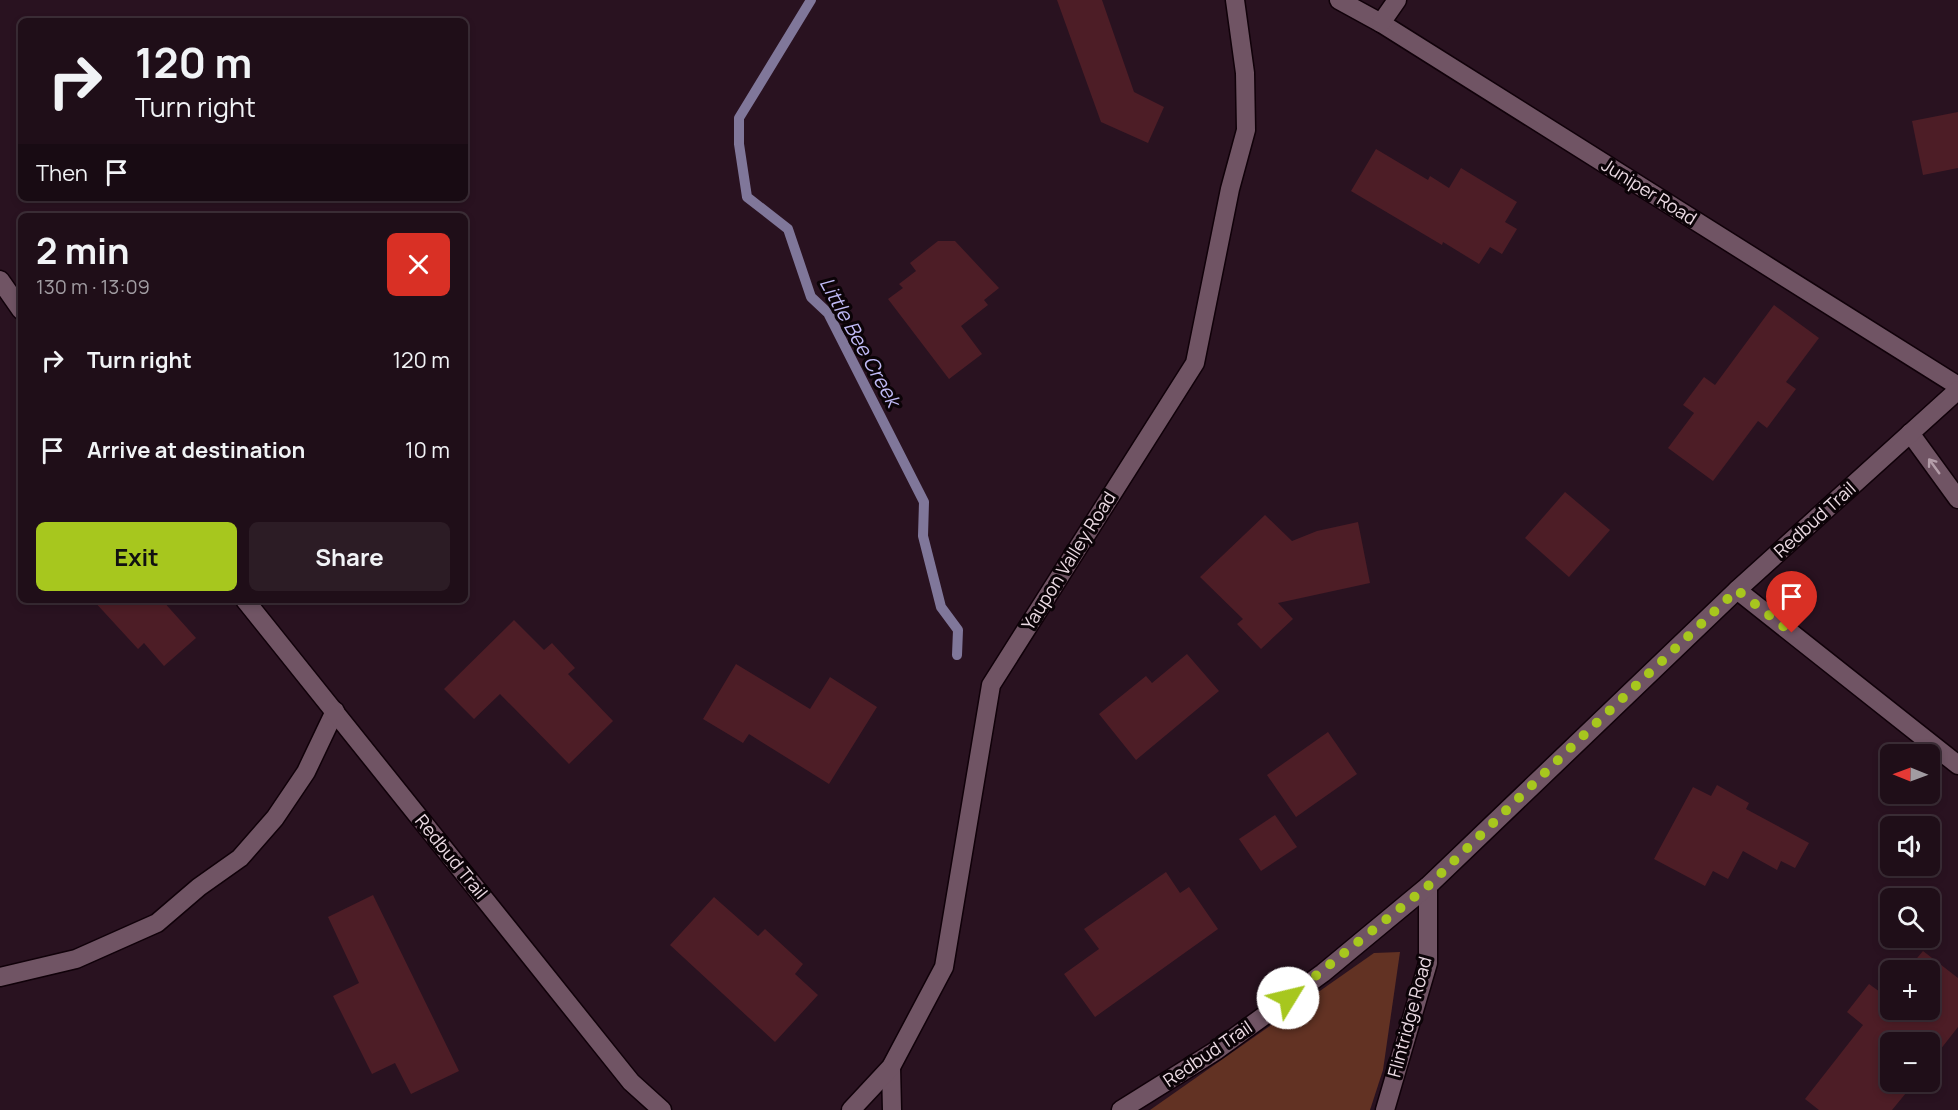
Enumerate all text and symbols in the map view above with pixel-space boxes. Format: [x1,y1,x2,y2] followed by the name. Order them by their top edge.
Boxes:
[135,33,252,91] text: 120 m
[36,42,114,120] icon: right
[135,88,256,125] text: Turn right
[1597,152,1702,230] street label: Juniper Road
[100,156,133,189] icon: arrive
[36,158,88,188] text: Then
[36,226,130,275] text: 2 min
[387,233,450,296] button: close
[814,272,909,414] water label: Little Bee Creek
[36,273,150,300] text: 130 m · 13:09
[36,344,69,377] icon: right
[87,345,192,375] text: Turn right
[392,345,450,375] text: 120 m
[36,434,69,467] icon: arrive
[87,435,305,465] text: Arrive at destination
[405,435,450,465] text: 10 m
[1928,459,1940,475] one-way arrow
[1768,476,1860,562] street label: Redbud Trail
[1016,487,1121,634] street label: Yaupon Valley Road
[36,522,237,591] button: Exit
[249,522,450,591] button: Share
[1766,571,1817,633] pin
[1775,580,1808,613] icon: arrive
[1880,744,1940,804] north arrow
[1880,744,1940,1092] map controls
[410,809,493,904] street label: Redbud Trail
[1880,816,1940,876] button: sound
[1880,888,1940,948] button: search
[1381,954,1437,1080] street label: Flintridge Road
[1880,960,1940,1020] button: +
[1256,966,1320,1030] position arrow
[1158,1015,1257,1092] street label: Redbud Trail
[1880,1032,1940,1092] button: −

